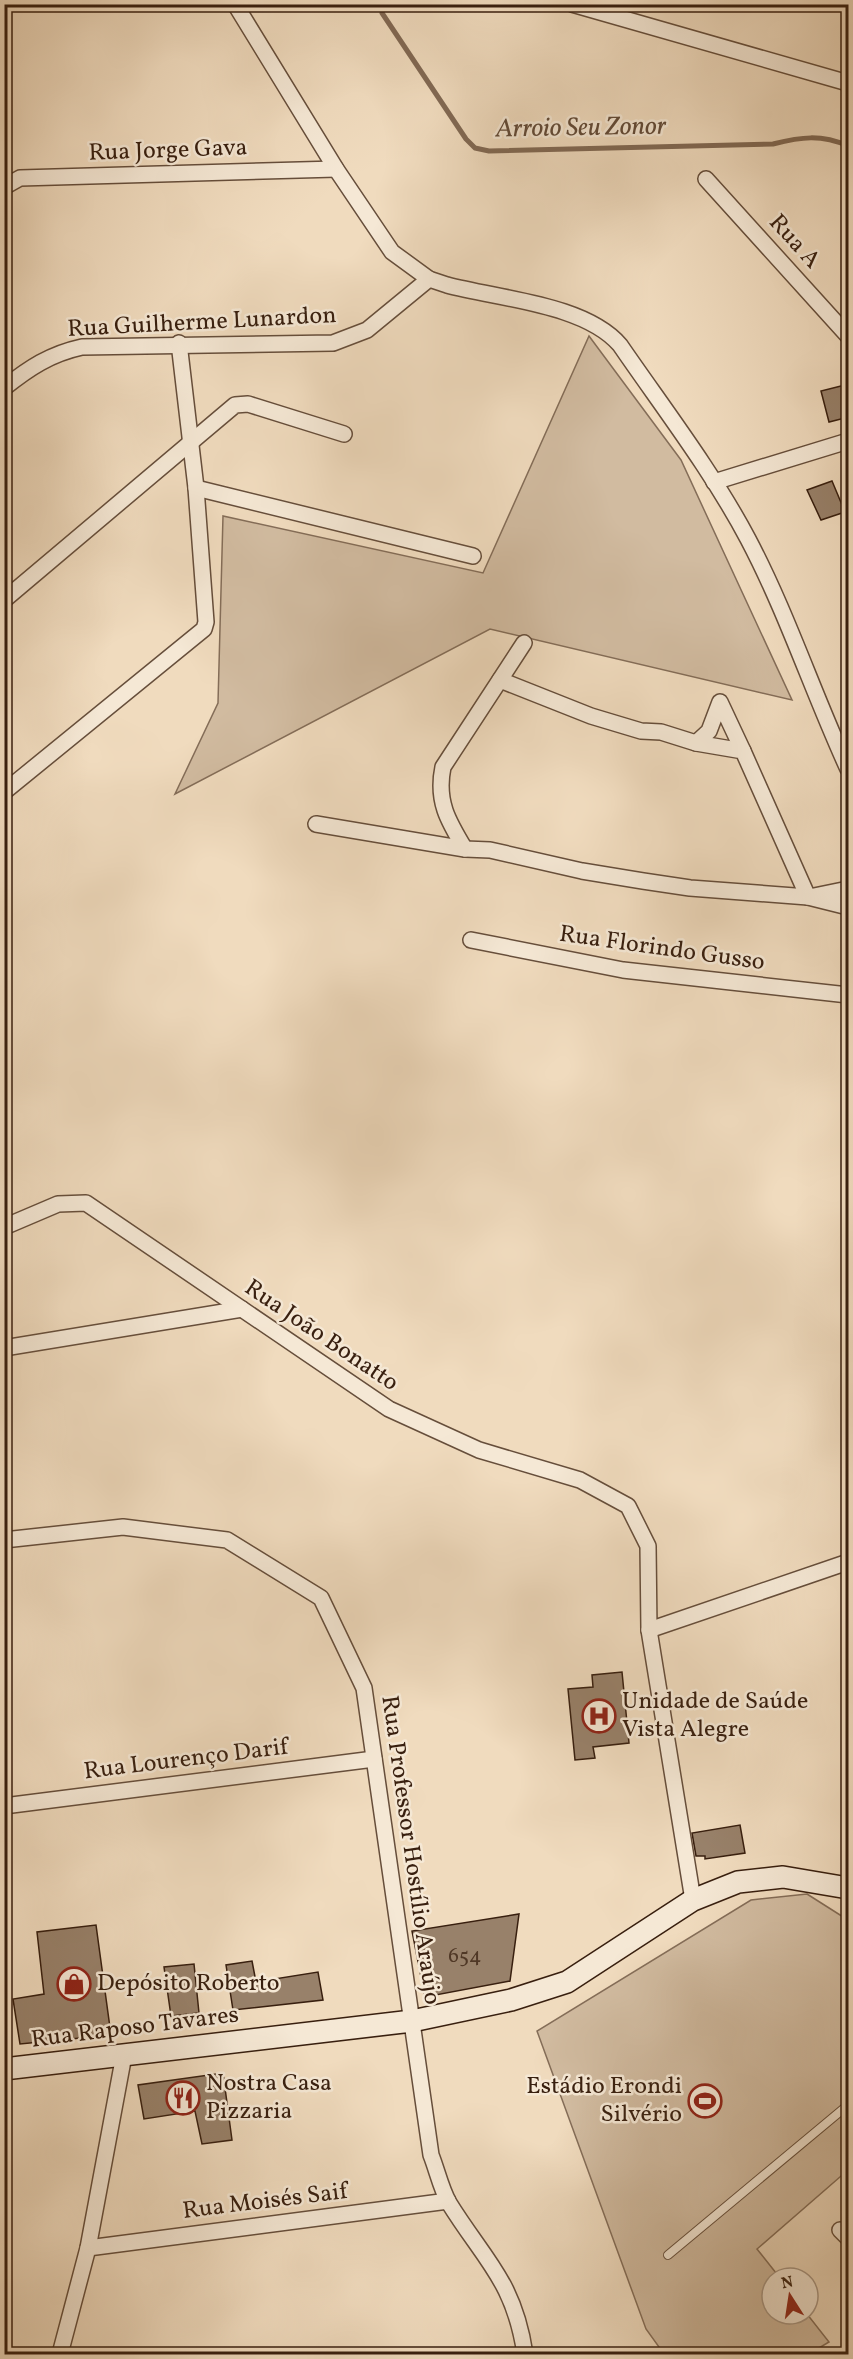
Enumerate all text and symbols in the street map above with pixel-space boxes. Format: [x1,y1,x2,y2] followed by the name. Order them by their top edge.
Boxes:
[494,109,667,148] water label: Arroio Seu Zonor
[88,131,248,171] street label: Rua Jorge Gava
[760,207,828,277] street label: Rua A
[67,299,337,347] street label: Rua Guilherme Lunardon
[557,918,767,980] street label: Rua Florindo Gusso
[237,1272,405,1400] street label: Rua João Bonatto
[622,1685,808,1747] place label: Unidade de Saúde Vista Alegre
[371,1693,449,2007] street label: Rua Professor Hostílio Araújo
[581,1698,617,1734] hospital icon: Unidade de Saúde Vista Alegre
[82,1730,293,1789] street label: Rua Lourenço Darif
[448,1942,482,1971] house number: 654
[56,1966,92,2002] shop icon: Depósito Roberto
[97,1967,280,2001] place label: Depósito Roberto
[29,1998,241,2058] street label: Rua Raposo Tavares
[206,2067,332,2129] place label: Nostra Casa Pizzaria
[526,2070,682,2132] place label: Estádio Erondi Silvério
[165,2080,201,2116] restaurant icon: Nostra Casa Pizzaria
[687,2083,723,2119] sports icon: Estádio Erondi Silvério
[181,2175,352,2229] street label: Rua Moisés Saif
[760,2266,820,2326] north arrow
[779,2271,796,2295] text: N

